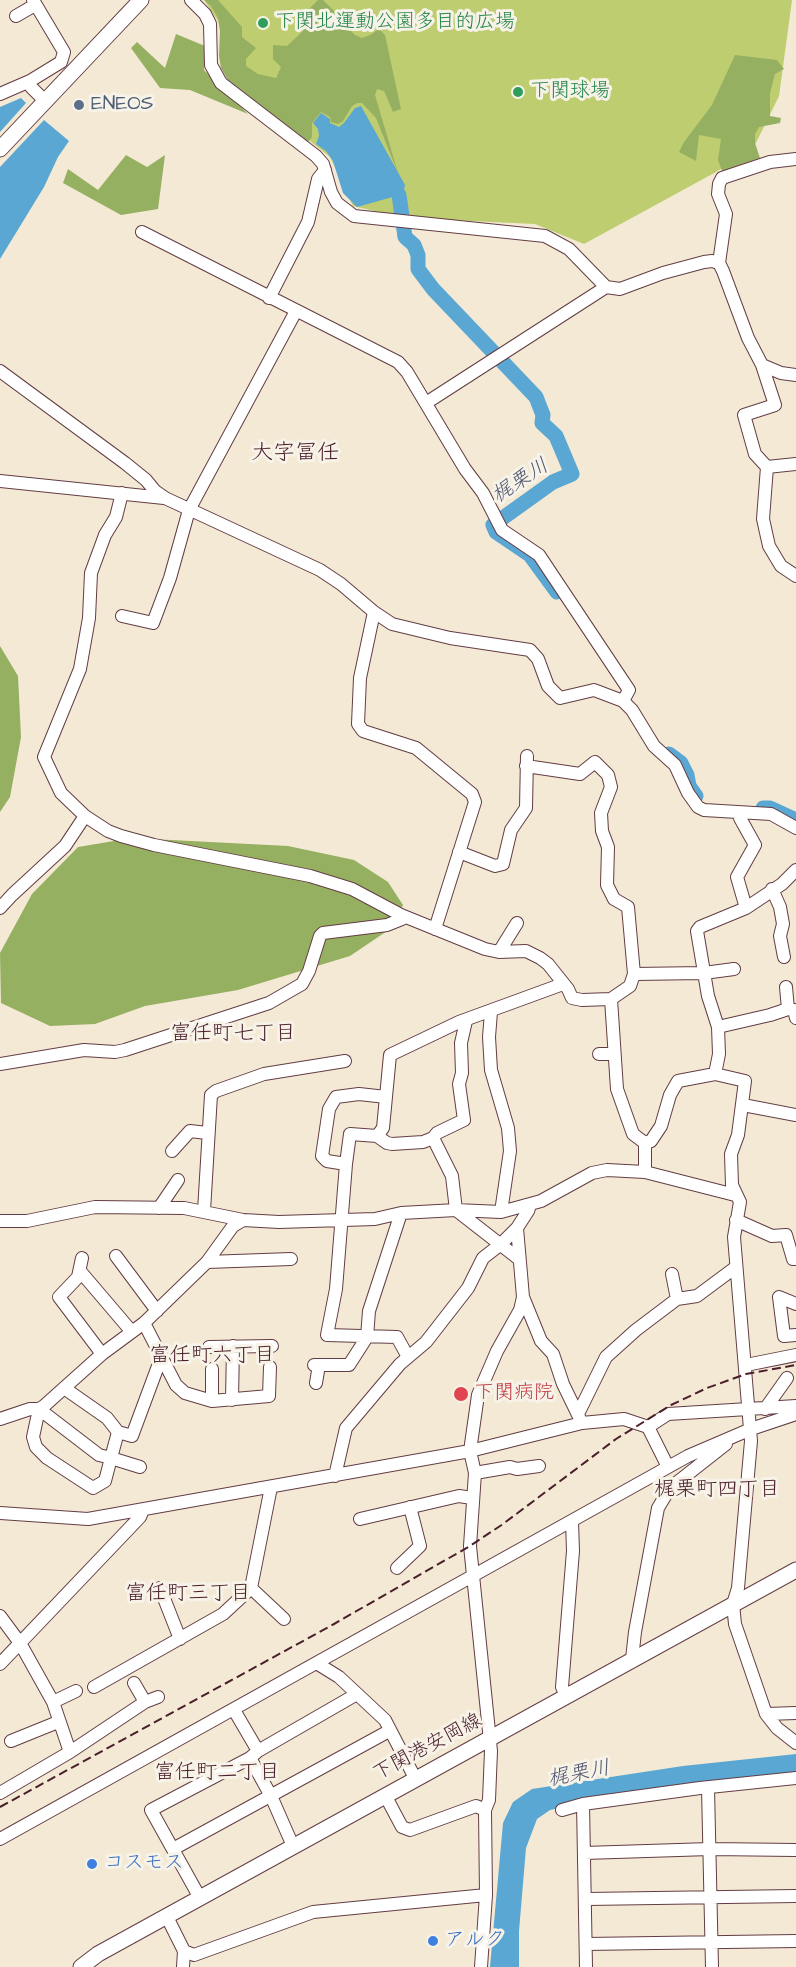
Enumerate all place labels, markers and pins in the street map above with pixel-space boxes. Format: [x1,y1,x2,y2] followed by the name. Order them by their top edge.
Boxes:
[275,11,515,35] place label: 下関北運動公園多目的広場
[256,16,270,30] marker: 下関北運動公園多目的広場
[530,80,610,104] place label: 下関球場
[511,85,525,99] marker: 下関球場
[91,93,153,117] place label: ENEOS
[72,98,86,112] marker: ENEOS
[474,1382,554,1406] place label: 下関病院
[452,1385,470,1403] marker: 下関病院
[104,1852,184,1876] place label: コスモス
[85,1857,99,1871] marker: コスモス
[445,1929,505,1953] place label: アルク
[426,1934,440,1948] marker: アルク

